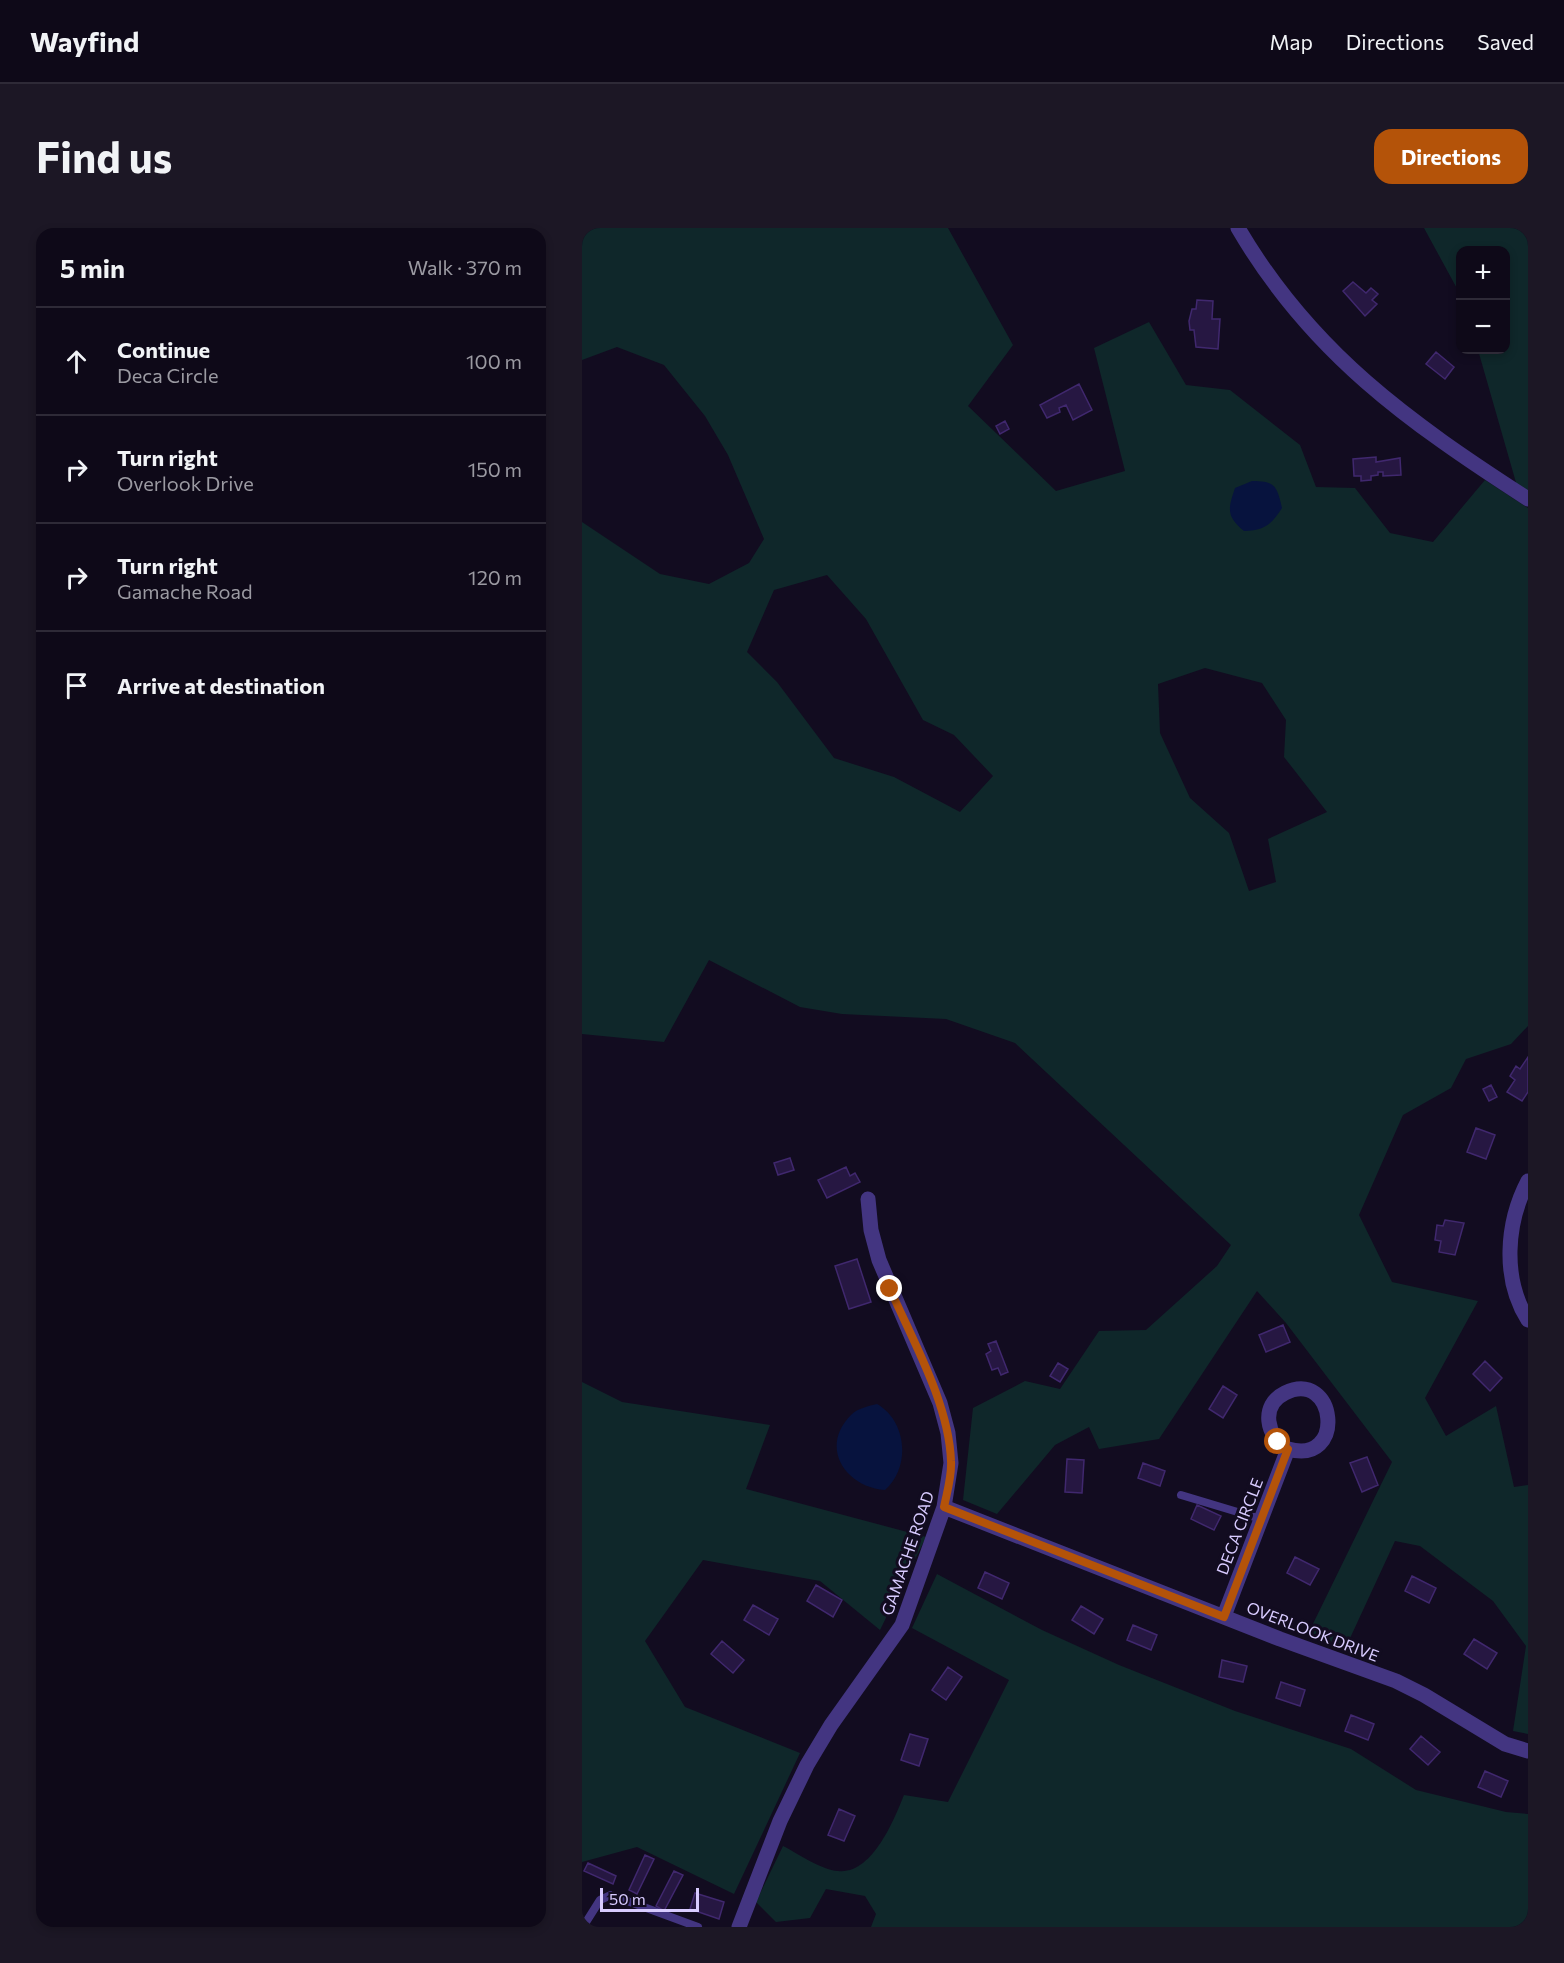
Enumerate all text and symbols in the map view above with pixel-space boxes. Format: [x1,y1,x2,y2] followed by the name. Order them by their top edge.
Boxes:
[30,24,139,58] text: Wayfind
[1270,29,1313,54] text: Map
[1346,29,1444,54] text: Directions
[1477,29,1534,54] text: Saved
[1374,129,1528,184] button: Directions
[36,130,172,182] text: Find us
[1456,246,1510,354] map controls
[1456,246,1510,300] button: +
[60,252,125,283] text: 5 min
[408,255,522,279] text: Walk · 370 m
[1456,300,1510,354] button: −
[117,336,210,363] text: Continue
[60,345,93,378] icon: ahead
[466,349,522,373] text: 100 m
[117,363,218,387] text: Deca Circle
[117,444,218,471] text: Turn right
[60,453,93,486] icon: right
[468,457,522,481] text: 150 m
[117,471,254,495] text: Overlook Drive
[117,552,218,579] text: Turn right
[60,561,93,594] icon: right
[468,565,522,589] text: 120 m
[117,579,252,603] text: Gamache Road
[60,669,93,702] icon: arrive
[117,672,325,699] text: Arrive at destination
[876,1275,902,1301] route end
[1264,1428,1290,1454] route start
[1212,1475,1266,1577] street label: DECA CIRCLE
[877,1488,937,1618] street label: GAMACHE ROAD
[1244,1597,1382,1665] street label: OVERLOOK DRIVE
[600,1885,699,1912] scale bar
[609,1889,646,1908] text: 50 m

